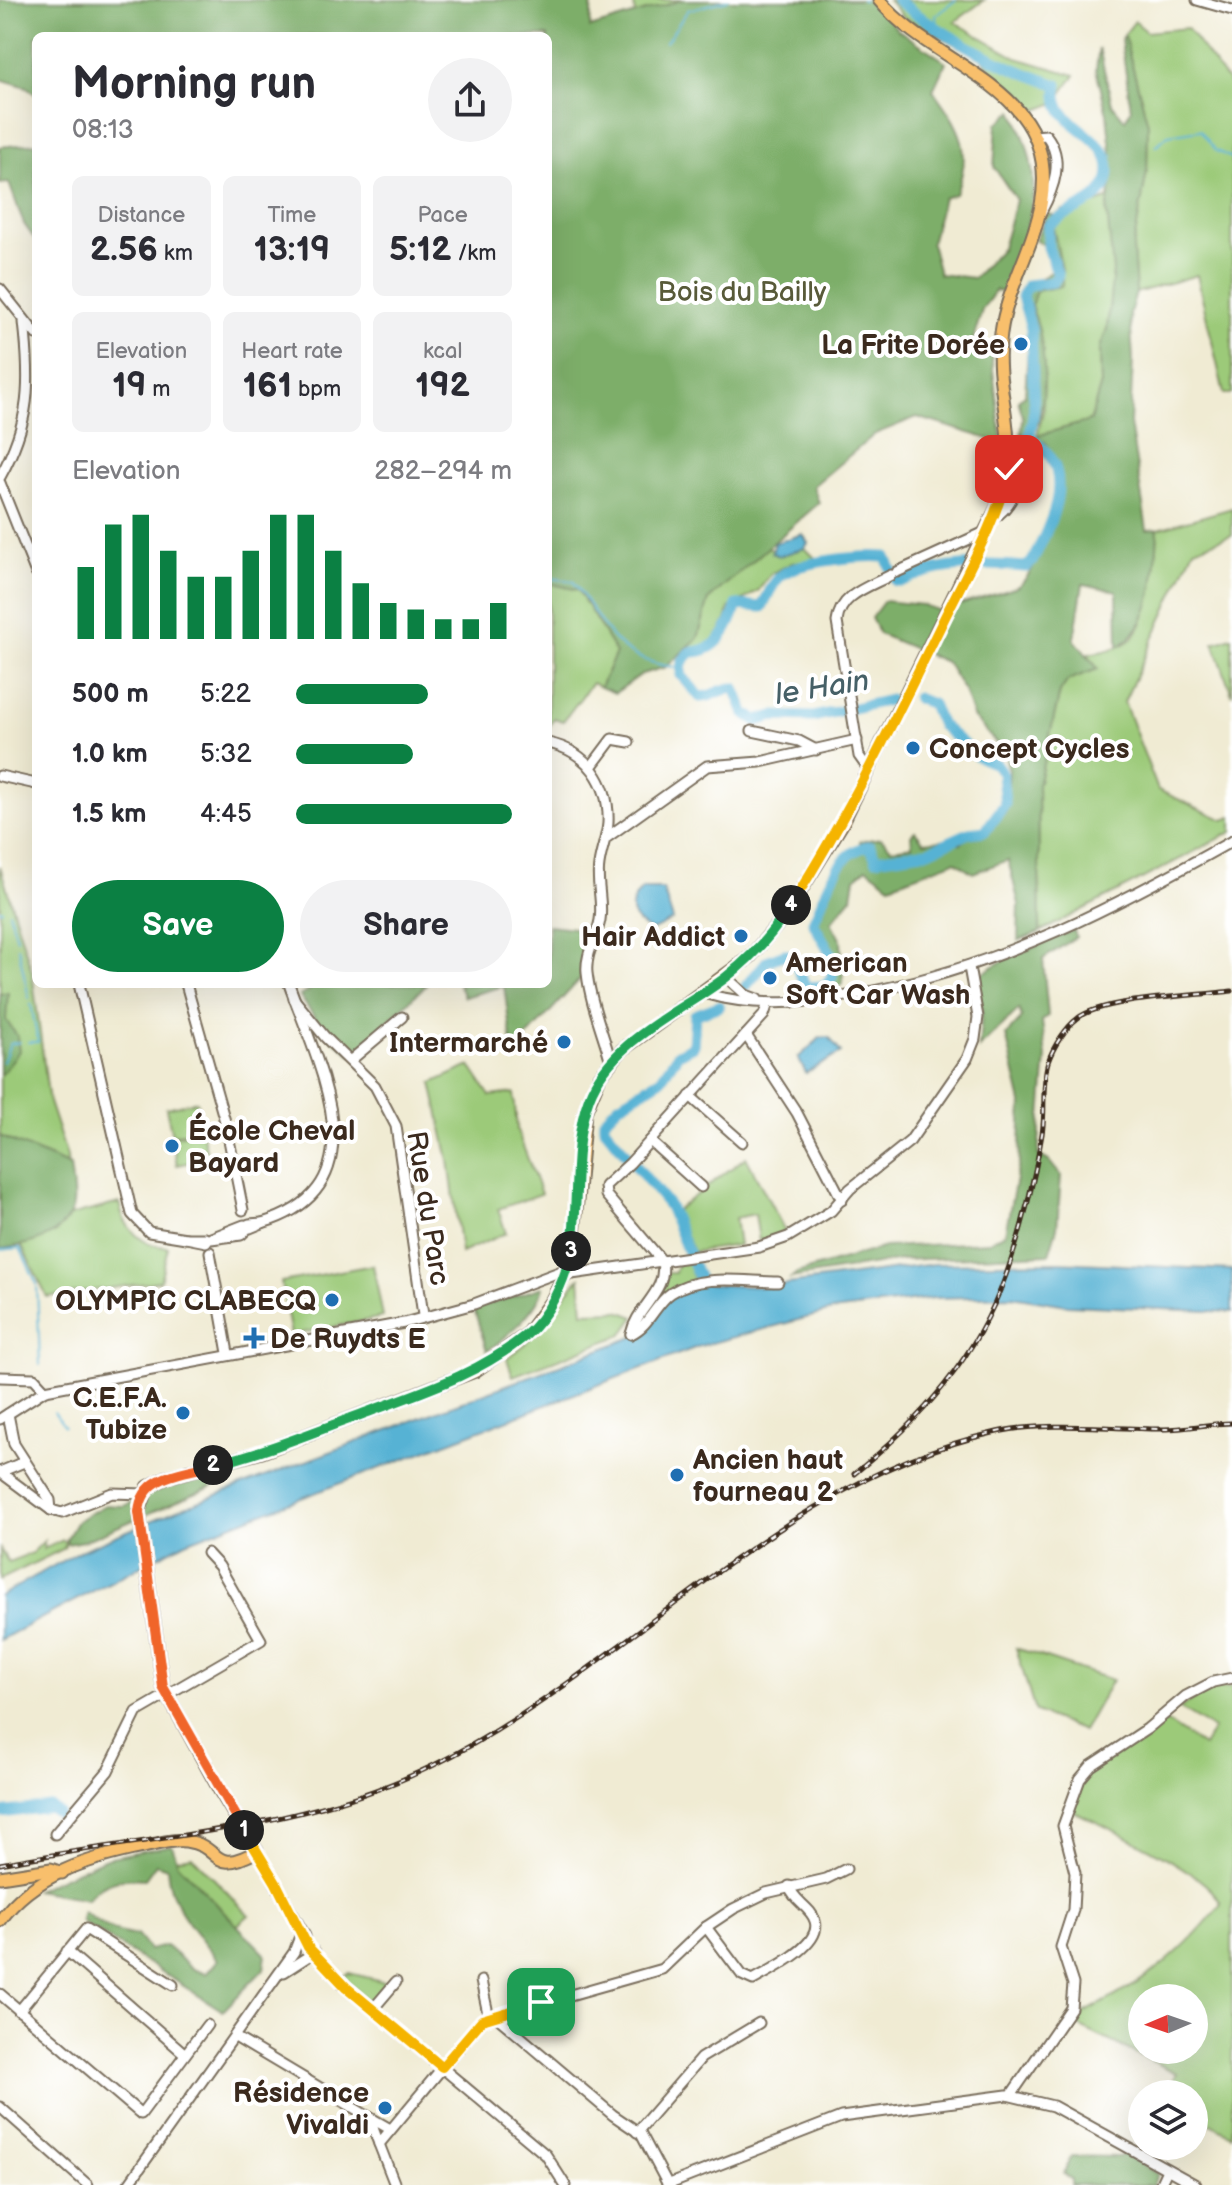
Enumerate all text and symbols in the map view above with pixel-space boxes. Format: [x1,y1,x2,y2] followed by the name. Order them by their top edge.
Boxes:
[72,58,316,111] text: Morning run
[428,58,512,142] button: share
[72,115,134,146] text: 08:13
[97,202,185,229] text: Distance
[268,202,316,229] text: Time
[418,202,468,229] text: Pace
[90,229,158,270] text: 2.56
[254,229,330,270] text: 13:19
[389,229,451,270] text: 5:12
[158,240,193,267] text: km
[451,240,496,267] text: /km
[658,276,827,309] park label: Bois du Bailly
[821,329,1005,362] place label: La Frite Dorée
[1012,335,1030,353] marker: La Frite Dorée
[95,338,187,365] text: Elevation
[241,338,343,365] text: Heart rate
[423,338,462,365] text: kcal
[112,365,146,406] text: 19
[243,365,292,406] text: 161
[415,365,470,406] text: 192
[146,376,171,403] text: m
[292,376,341,403] text: bpm
[975,435,1043,503] pin
[987,447,1031,491] icon: check
[72,456,180,487] text: Elevation
[374,456,512,487] text: 282–294 m
[773,663,872,713] water label: le Hain
[72,679,149,710] text: 500 m
[200,679,251,710] text: 5:22
[929,733,1129,766] place label: Concept Cycles
[72,739,148,770] text: 1.0 km
[200,739,251,770] text: 5:32
[904,739,922,757] marker: Concept Cycles
[72,799,147,830] text: 1.5 km
[200,799,252,830] text: 4:45
[72,880,284,972] button: Save
[300,880,512,972] button: Share
[771,885,811,925] pin: 4
[785,891,797,918] text: 4
[581,921,725,954] place label: Hair Addict
[732,927,750,945] marker: Hair Addict
[785,947,970,1012] place label: American Soft Car Wash
[761,969,779,987] marker: American Soft Car Wash
[389,1027,548,1060] place label: Intermarché
[555,1033,573,1051] marker: Intermarché
[188,1112,355,1180] place label: École Cheval Bayard
[399,1129,456,1288] street label: Rue du Parc
[163,1137,181,1155] marker: École Cheval Bayard
[551,1231,591,1271] pin: 3
[565,1237,577,1264] text: 3
[55,1285,316,1318] place label: OLYMPIC CLABECQ
[323,1291,341,1309] marker: OLYMPIC CLABECQ
[270,1323,426,1356] place label: De Ruydts E
[245,1329,263,1347] marker: De Ruydts E
[73,1382,167,1447] place label: C.E.F.A. Tubize
[174,1404,192,1422] marker: C.E.F.A. Tubize
[692,1444,843,1509] place label: Ancien haut fourneau 2
[193,1445,233,1485] pin: 2
[206,1451,220,1478] text: 2
[668,1466,686,1484] marker: Ancien haut fourneau 2
[224,1810,264,1850] pin: 1
[239,1816,249,1843] text: 1
[507,1968,575,2036] pin
[519,1980,563,2024] icon: arrive
[1128,1984,1208,2064] north arrow
[1128,1984,1208,2160] map controls
[233,2077,369,2142] place label: Résidence Vivaldi
[1128,2080,1208,2160] button: layers
[376,2099,394,2117] marker: Résidence Vivaldi

